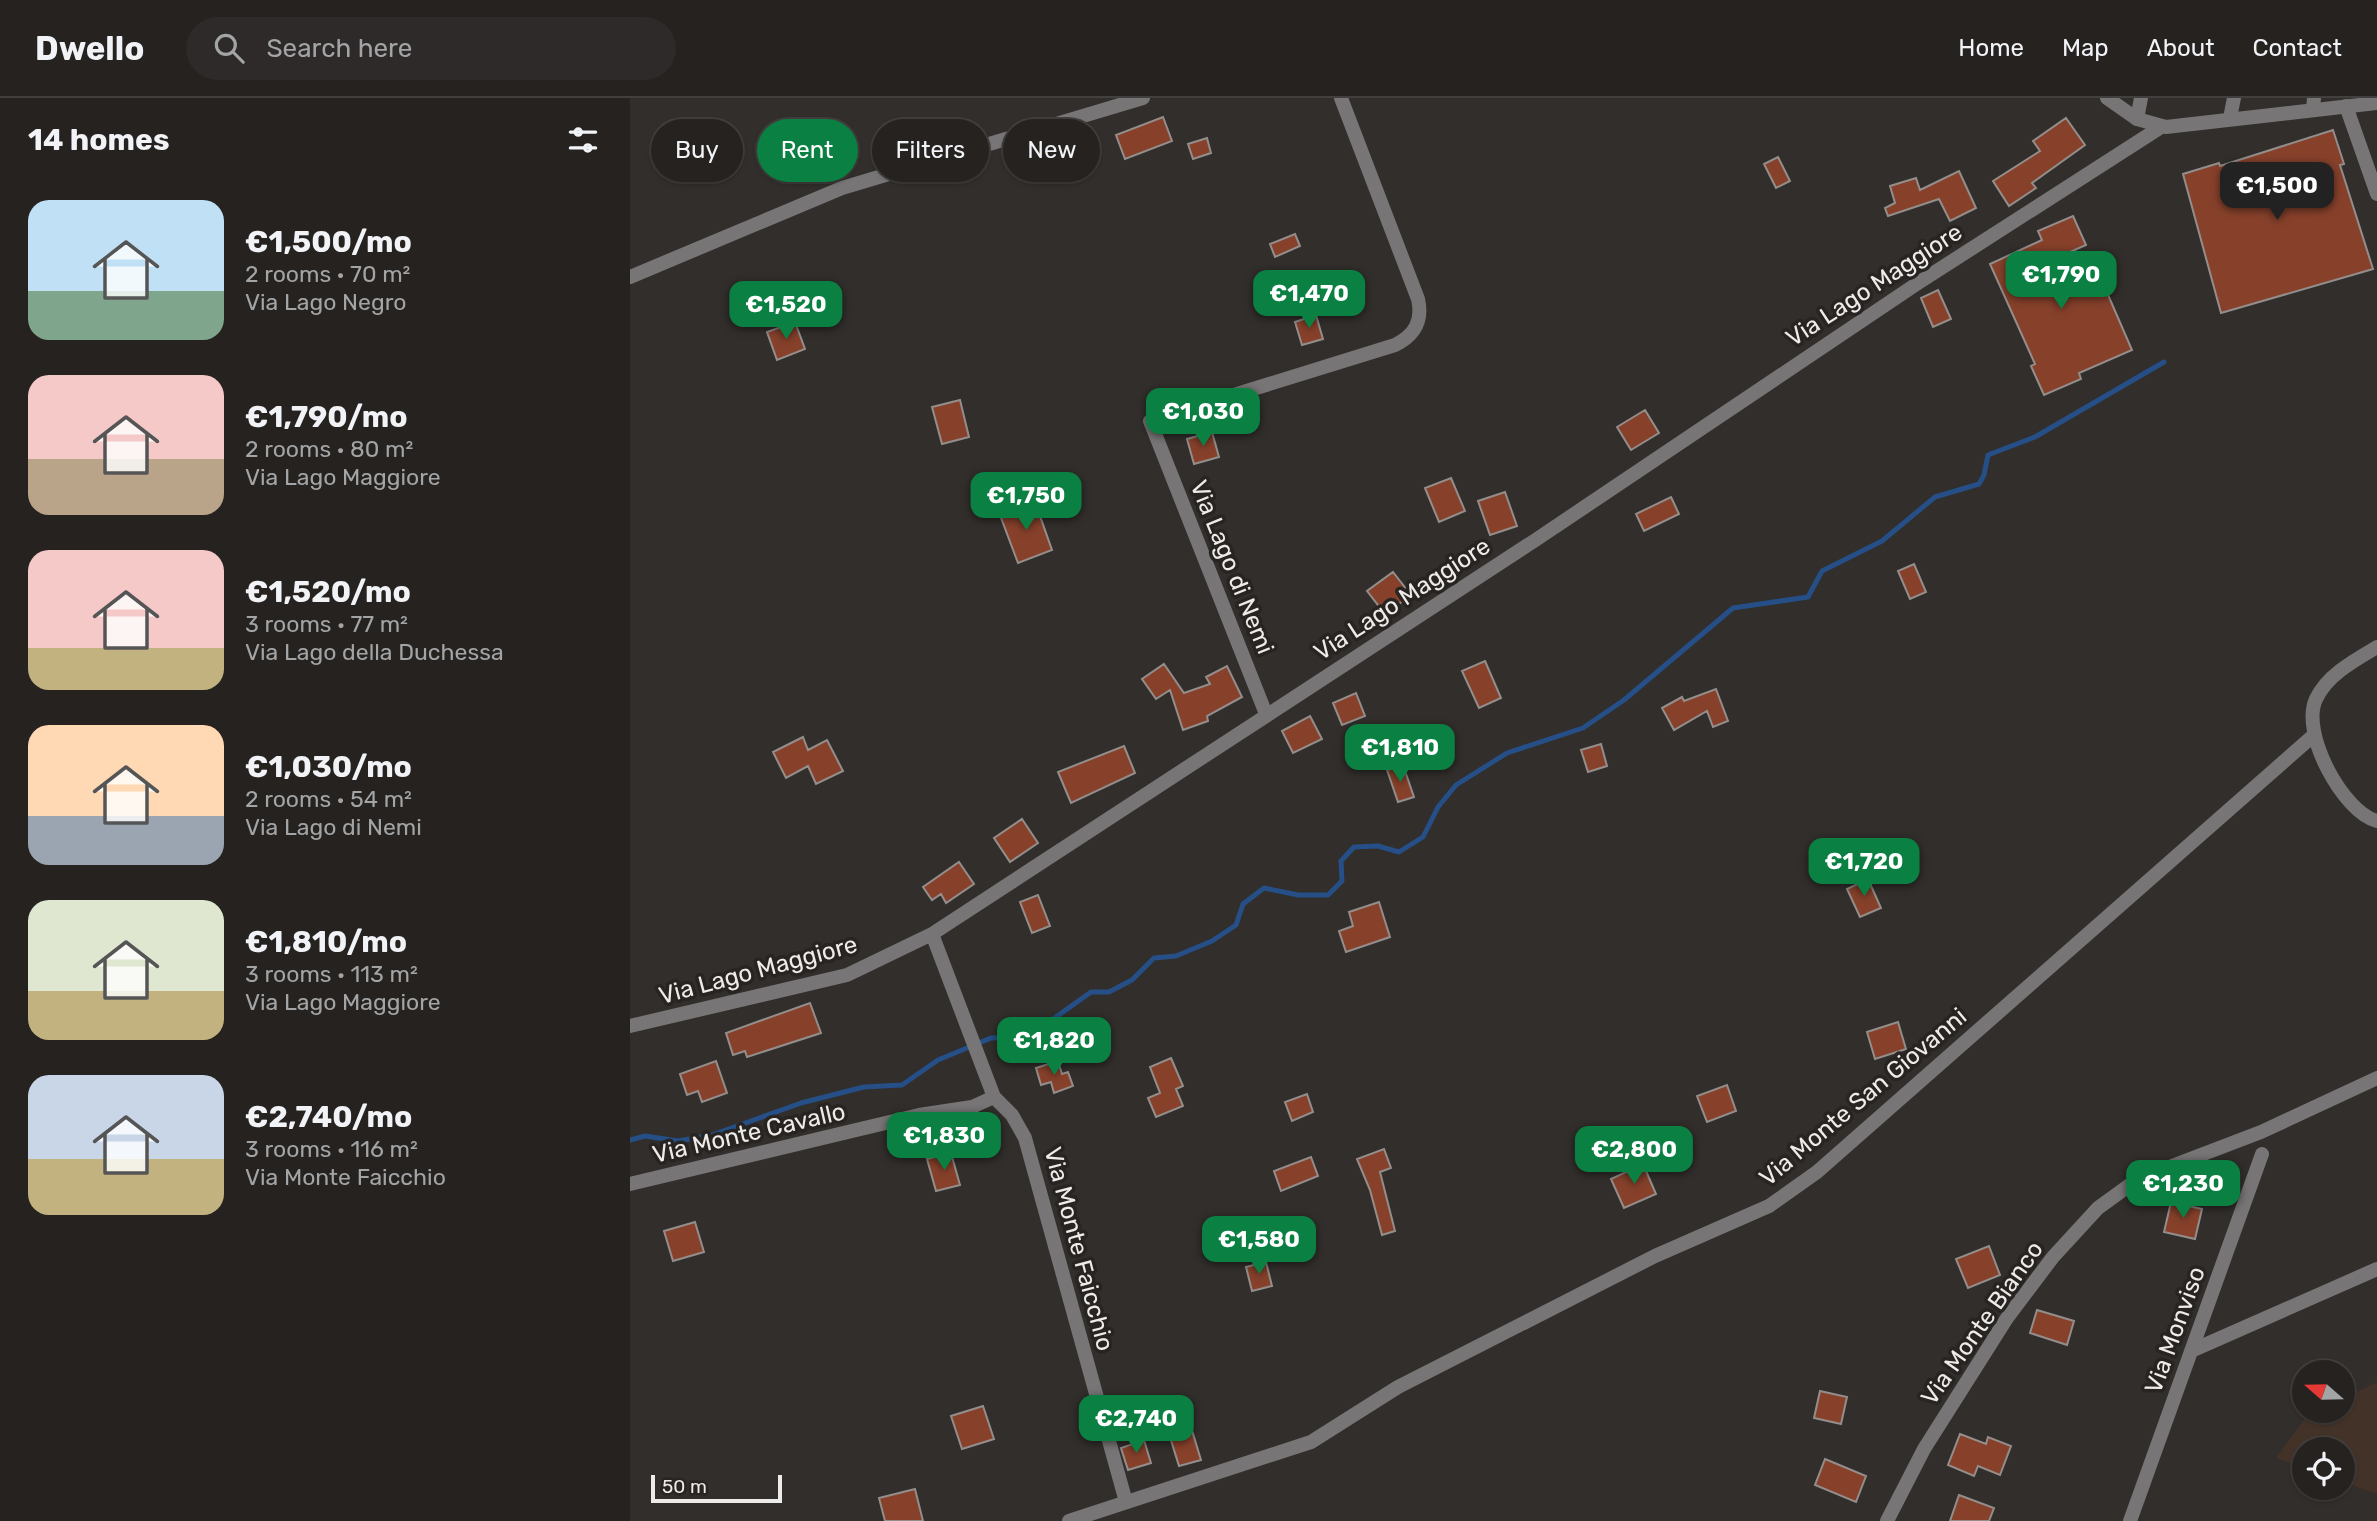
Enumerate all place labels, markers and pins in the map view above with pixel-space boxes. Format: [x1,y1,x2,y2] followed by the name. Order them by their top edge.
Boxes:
[2220,162,2334,222] pin: €1,500
[2004,252,2118,311] pin: €1,790
[1252,271,1366,330] pin: €1,470
[729,282,843,341] pin: €1,520
[1146,388,1260,448] pin: €1,030
[969,472,1083,532] pin: €1,750
[1343,724,1457,784] pin: €1,810
[1807,838,1921,898] pin: €1,720
[997,1018,1111,1077] pin: €1,820
[887,1112,1001,1172] pin: €1,830
[1577,1126,1691,1186] pin: €2,800
[2126,1160,2240,1220] pin: €1,230
[1202,1216,1316,1276] pin: €1,580
[1079,1396,1193,1455] pin: €2,740

